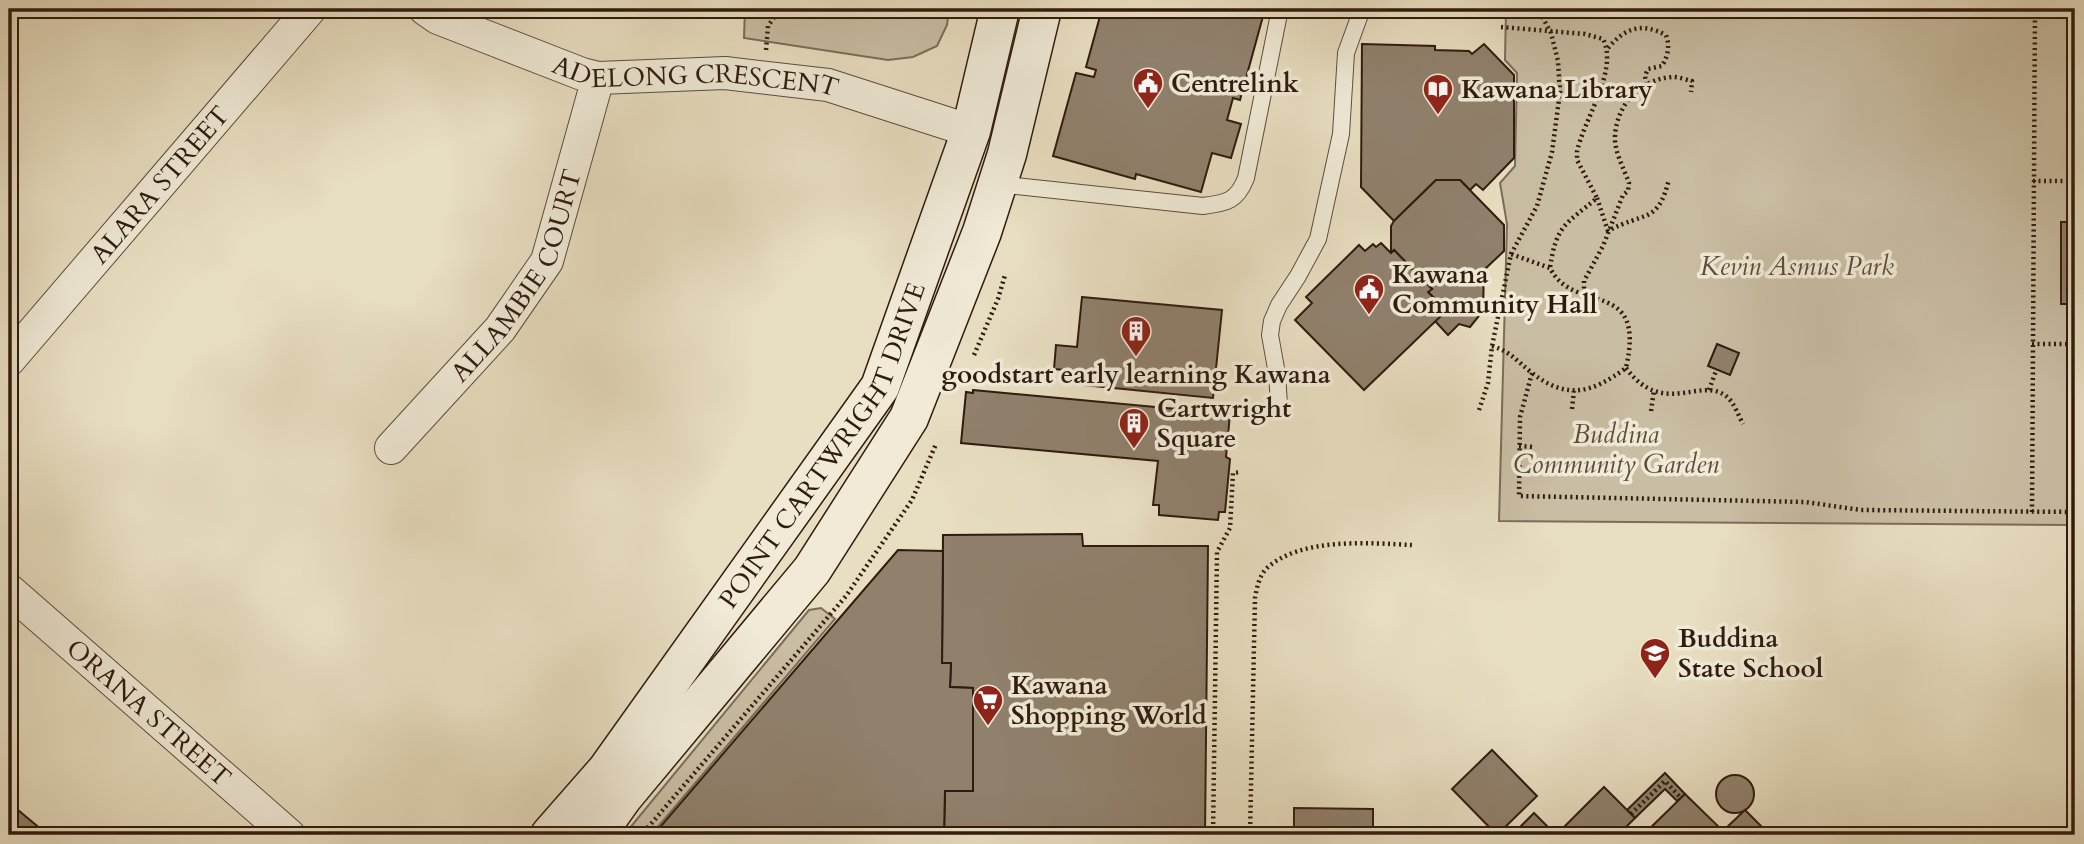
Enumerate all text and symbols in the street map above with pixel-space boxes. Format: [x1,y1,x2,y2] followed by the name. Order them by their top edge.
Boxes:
[547,47,843,105] street label: ADELONG CRESCENT
[1131,66,1165,110] public building icon: Centrelink
[1171,66,1300,101] place label: Centrelink
[1421,72,1455,116] library icon: Kawana Library
[1461,72,1653,107] place label: Kawana Library
[82,98,237,271] street label: ALARA STREET
[443,165,589,389] street label: ALLAMBIE COURT
[1700,249,1894,284] park label: Kevin Asmus Park
[1392,257,1598,322] place label: Kawana Community Hall
[1352,272,1386,316] public building icon: Kawana Community Hall
[710,277,933,615] street label: POINT CARTWRIGHT DRIVE
[1119,314,1153,358] building icon: goodstart early learning Kawana
[941,357,1331,392] place label: goodstart early learning Kawana
[1157,391,1291,456] place label: Cartwright Square
[1117,406,1151,450] building icon: Cartwright Square
[1513,417,1719,482] park label: Buddina Community Garden
[1678,621,1824,686] place label: Buddina State School
[59,631,239,794] street label: ORANA STREET
[1638,636,1672,680] school or university icon: Buddina State School
[1011,668,1207,733] place label: Kawana Shopping World
[971,683,1005,727] supermarket icon: Kawana Shopping World

